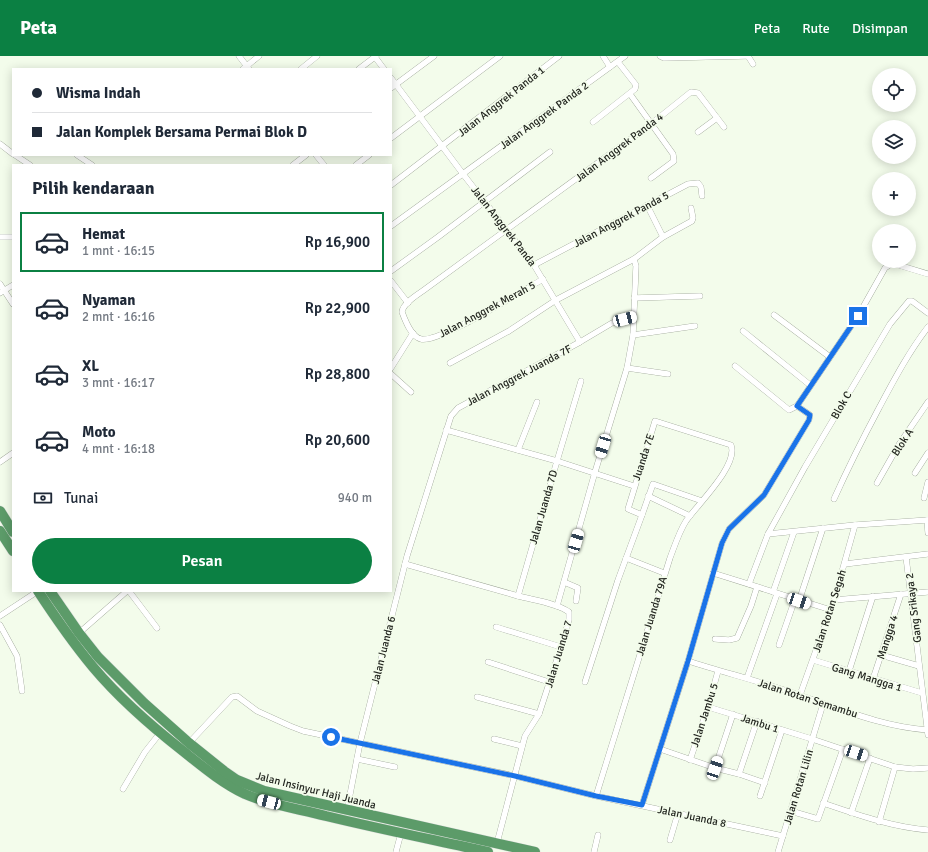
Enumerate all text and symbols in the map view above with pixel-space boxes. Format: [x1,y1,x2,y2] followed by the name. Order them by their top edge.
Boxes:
[20,16,57,40] text: Peta
[754,20,780,37] text: Peta
[802,20,830,37] text: Rute
[852,20,908,37] text: Disimpan
[455,63,547,139] street label: Jalan Anggrek Panda 1
[872,68,916,268] map controls
[872,68,916,112] button: locate
[497,79,591,152] street label: Jalan Anggrek Panda 2
[56,84,141,102] text: Wisma Indah
[573,110,666,185] street label: Jalan Anggrek Panda 4
[872,120,916,164] button: layers
[56,123,307,141] text: Jalan Komplek Bersama Permai Blok D
[872,172,916,216] button: +
[32,177,155,199] text: Pilih kendaraan
[468,184,539,269] street label: Jalan Anggrek Panda
[571,189,671,250] street label: Jalan Anggrek Panda 5
[34,224,70,260] icon: car
[872,224,916,268] button: −
[82,225,125,243] text: Hemat
[305,233,370,251] text: Rp 16,900
[82,243,155,259] text: 1 mnt · 16:15
[437,278,538,340] street label: Jalan Anggrek Merah 5
[34,290,70,326] icon: car
[82,291,135,309] text: Nyaman
[305,299,370,317] text: Rp 22,900
[849,307,867,325] route end
[82,309,155,325] text: 2 mnt · 16:16
[612,310,638,328] car
[464,342,574,409] street label: Jalan Anggrek Juanda 7F
[34,356,70,392] icon: car
[82,357,99,375] text: XL
[305,365,370,383] text: Rp 28,800
[82,375,155,391] text: 3 mnt · 16:17
[828,389,855,422] street label: Blok C
[34,422,70,458] icon: car
[82,423,116,441] text: Moto
[889,426,916,458] street label: Blok A
[305,431,370,449] text: Rp 20,600
[630,432,657,482] street label: Juanda 7E
[594,433,612,459] car
[82,441,155,457] text: 4 mnt · 16:18
[527,468,560,546] street label: Jalan Juanda 7D
[32,487,54,509] icon: cash
[64,489,98,507] text: Tunai
[338,490,372,506] text: 940 m
[567,528,585,554] car
[32,538,372,584] button: Pesan
[810,568,849,654] street label: Jalan Rotan Segah
[903,572,924,644] street label: Gang Srikaya 2
[633,575,670,657] street label: Jalan Juanda 79A
[786,591,812,611] car
[874,613,901,661] street label: Mangga 4
[369,615,398,686] street label: Jalan Juanda 6
[542,619,575,689] street label: Jalan Juanda 7
[830,661,904,694] street label: Gang Mangga 1
[756,676,859,721] street label: Jalan Rotan Semambu
[688,681,721,749] street label: Jalan Jambu 5
[739,711,781,736] street label: Jambu 1
[322,728,340,746] route start
[843,744,869,762] car
[781,748,816,826] street label: Jalan Rotan Lilin
[705,755,725,781] car
[254,769,378,812] street label: Jalan Insinyur Haji Juanda
[256,793,282,811] car
[656,803,727,830] street label: Jalan Juanda 8

